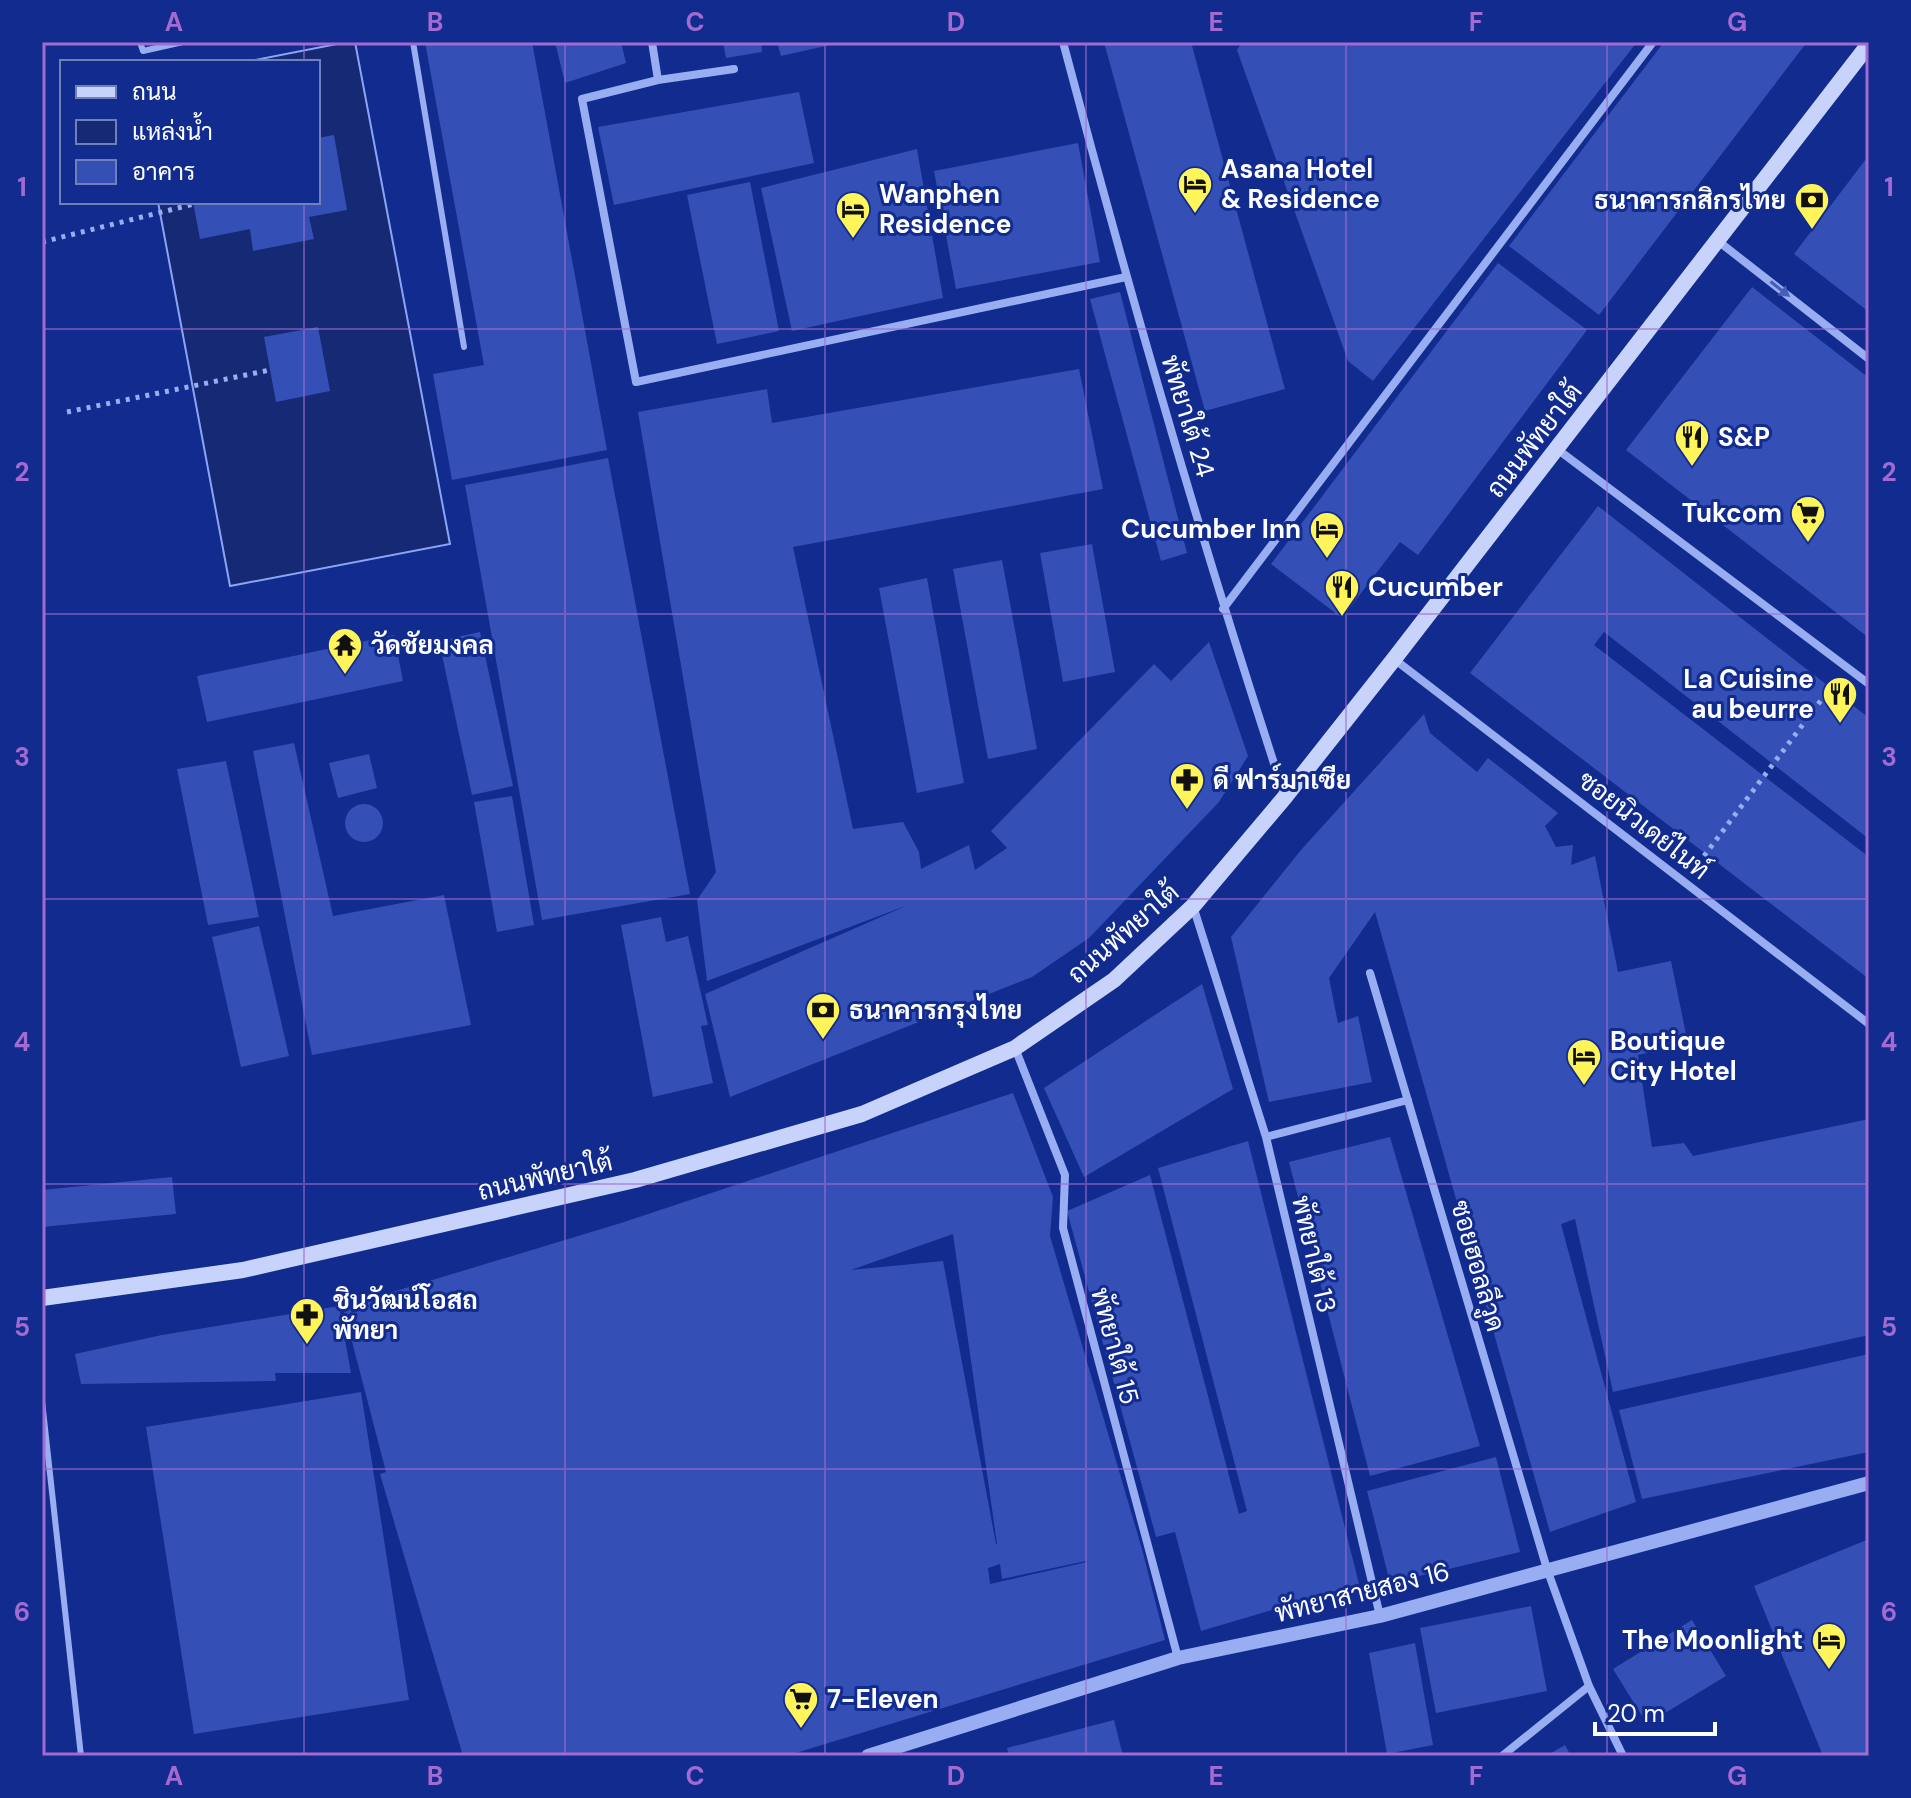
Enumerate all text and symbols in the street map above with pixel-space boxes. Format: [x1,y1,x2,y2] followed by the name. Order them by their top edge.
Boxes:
[165,5,183,39] text: A
[427,5,443,39] text: B
[685,5,705,39] text: C
[947,5,965,39] text: D
[1208,5,1224,39] text: E
[1469,5,1483,39] text: F
[1727,5,1747,39] text: G
[60,60,320,204] legend
[132,76,177,107] text: ถนน
[132,112,213,147] text: แหล่งน้ำ
[1221,152,1380,216] place label: Asana Hotel & Residence
[132,156,195,187] text: อาคาร
[1176,165,1214,215] hotel icon: Asana Hotel & Residence
[17,170,27,204] text: 1
[1884,170,1894,204] text: 1
[879,177,1011,241] place label: Wanphen Residence
[1793,181,1831,231] bank icon: ธนาคารกสิกรไทย
[1594,183,1786,217] place label: ธนาคารกสิกรไทย
[834,190,872,240] hotel icon: Wanphen Residence
[1770,281,1790,297] one-way arrow
[1153,351,1223,481] street label: พัทยาใต้ 24
[1478,375,1590,504] street label: ถนนพัทยาใต้
[1673,418,1711,468] restaurant icon: S&P
[1718,420,1770,454] place label: S&P
[14,455,30,489] text: 2
[1881,455,1897,489] text: 2
[1789,494,1827,544] supermarket icon: Tukcom
[1682,496,1782,530] place label: Tukcom
[1308,510,1346,560] hotel icon: Cucumber Inn
[1121,512,1301,546] place label: Cucumber Inn
[1323,568,1361,618] restaurant icon: Cucumber
[1368,570,1503,604] place label: Cucumber
[326,626,364,676] temple icon: วัดชัยมงคล
[371,628,494,662] place label: วัดชัยมงคล
[1683,662,1814,726] place label: La Cuisine au beurre
[1821,675,1859,725] restaurant icon: La Cuisine au beurre
[14,740,30,774] text: 3
[1881,740,1897,774] text: 3
[1168,761,1206,811] pharmacy icon: ดี ฟาร์มาเซีย
[1213,763,1351,797] place label: ดี ฟาร์มาเซีย
[1571,763,1717,887] street label: ซอยนิวเดย์ไนท์
[1060,875,1186,991] street label: ถนนพัทยาใต้
[804,991,842,1041] bank icon: ธนาคารกรุงไทย
[849,993,1022,1028] place label: ธนาคารกรุงไทย
[1610,1024,1737,1088] place label: Boutique City Hotel
[14,1025,30,1059] text: 4
[1881,1025,1897,1059] text: 4
[1565,1037,1603,1087] hotel icon: Boutique City Hotel
[474,1144,616,1208] street label: ถนนพัทยาใต้
[1284,1192,1344,1316] street label: พัทยาใต้ 13
[1442,1196,1513,1336] street label: ซอยฮอลลีวูด
[333,1283,478,1347] place label: ชินวัฒน์โอสถ พัทยา
[1083,1284,1147,1408] street label: พัทยาใต้ 15
[288,1296,326,1346] pharmacy icon: ชินวัฒน์โอสถ พัทยา
[14,1310,30,1344] text: 5
[1881,1310,1897,1344] text: 5
[1271,1554,1453,1630] street label: พัทยาสายสอง 16
[14,1595,30,1629] text: 6
[1881,1595,1897,1629] text: 6
[1810,1621,1848,1671] hotel icon: The Moonlight
[1622,1623,1803,1657] place label: The Moonlight
[782,1680,820,1730] supermarket icon: 7-Eleven
[827,1682,939,1716] place label: 7-Eleven
[1595,1686,1715,1736] scale bar
[1607,1698,1665,1729] text: 20 m
[165,1759,183,1793] text: A
[427,1759,443,1793] text: B
[685,1759,705,1793] text: C
[947,1759,965,1793] text: D
[1208,1759,1224,1793] text: E
[1469,1759,1483,1793] text: F
[1727,1759,1747,1793] text: G

